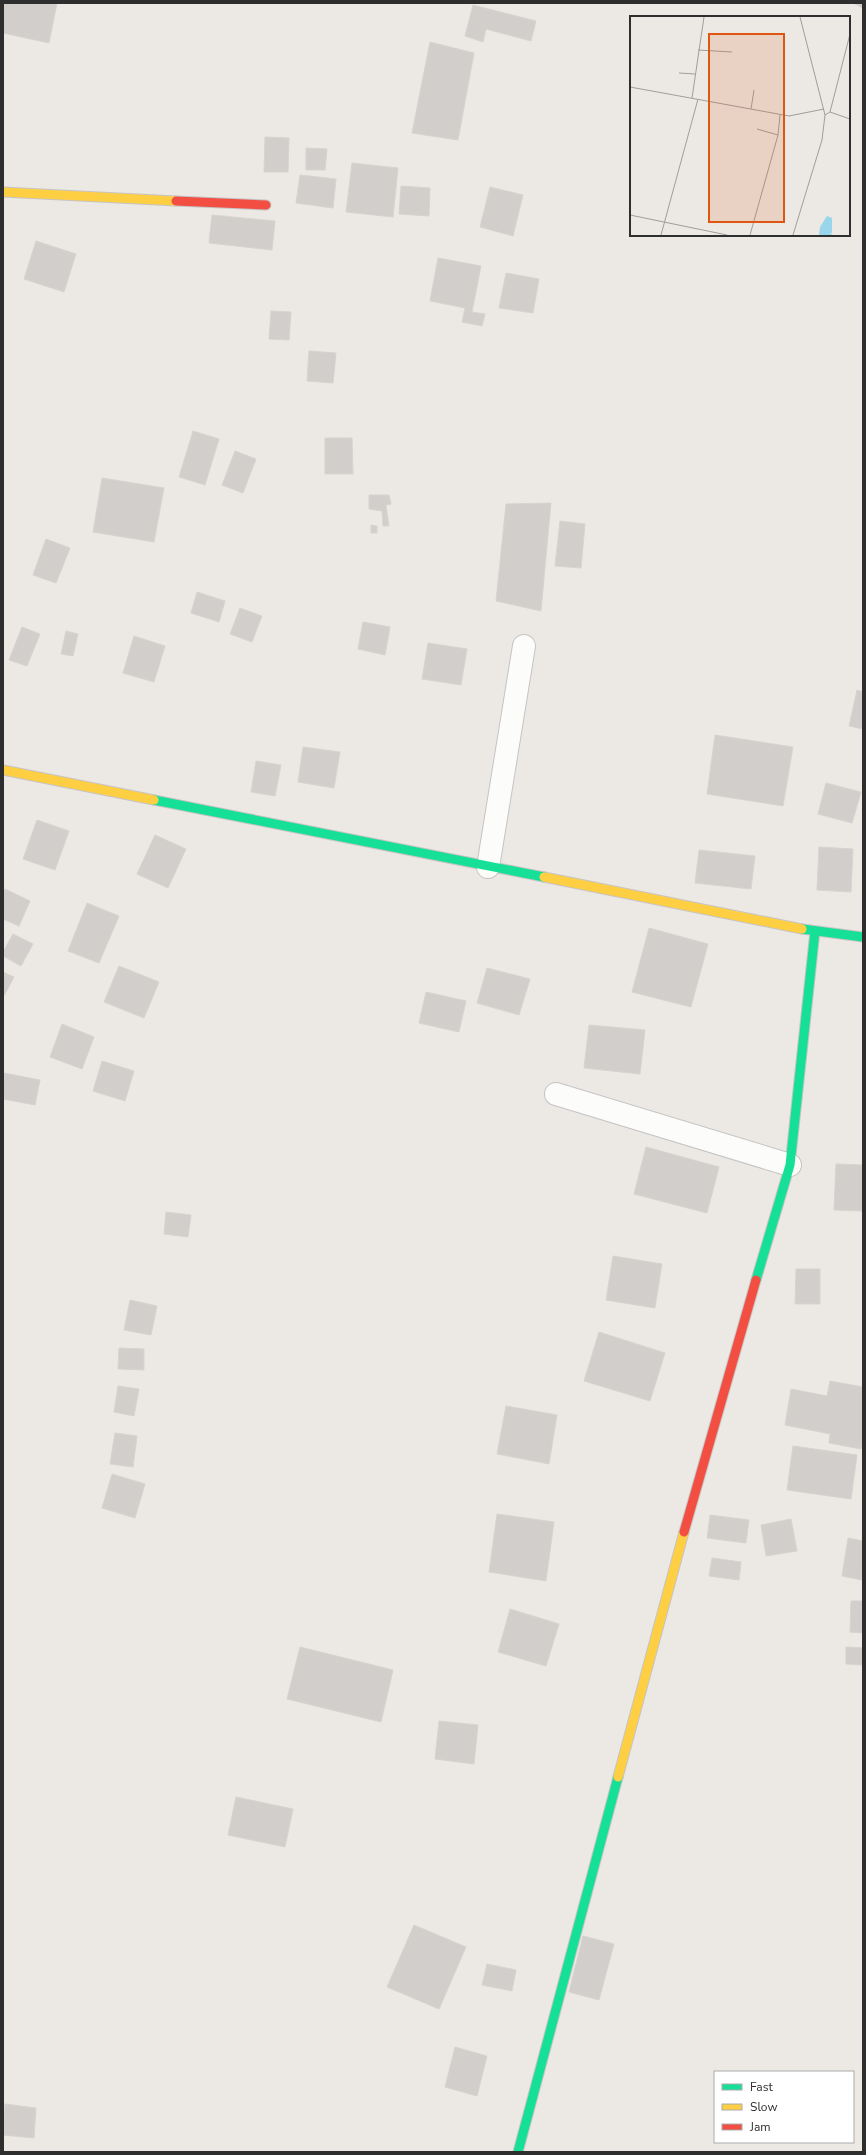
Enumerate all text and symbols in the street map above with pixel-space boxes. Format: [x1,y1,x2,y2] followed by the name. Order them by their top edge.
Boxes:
[630,16,850,236] inset map
[714,2071,854,2143] legend
[750,2079,773,2095] text: Fast
[750,2099,778,2115] text: Slow
[749,2119,771,2135] text: Jam

